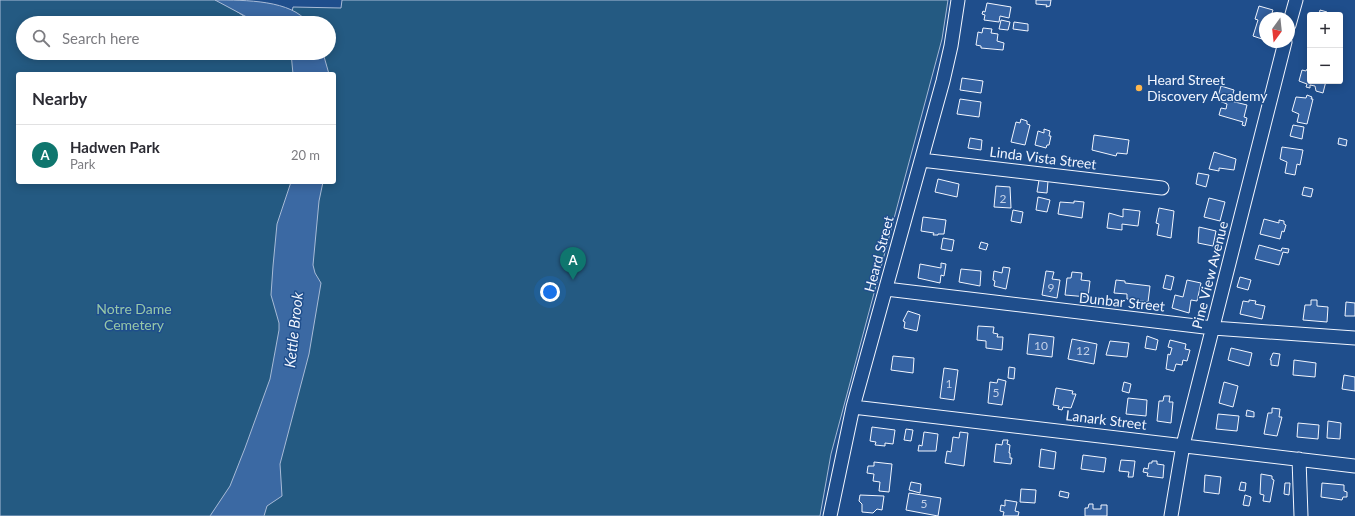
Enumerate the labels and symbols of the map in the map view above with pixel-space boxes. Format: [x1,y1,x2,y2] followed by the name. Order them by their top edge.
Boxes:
[1259,12,1295,48] north arrow
[1147,71,1268,104] place label: Heard Street Discovery Academy
[1134,83,1144,93] marker: Heard Street Discovery Academy
[989,143,1097,172] street label: Linda Vista Street
[1000,191,1007,206] house number: 2
[860,214,897,294] street label: Heard Street
[1188,219,1231,330] street label: Pine View Avenue
[560,247,586,280] pin: A
[1048,280,1055,295] house number: 9
[540,282,560,302] your location
[1078,289,1166,314] street label: Dunbar Street
[280,290,306,369] water label: Kettle Brook
[96,300,172,333] park label: Notre Dame Cemetery
[1034,338,1048,353] house number: 10
[1076,343,1090,358] house number: 12
[946,376,953,391] house number: 1
[993,385,1000,400] house number: 5
[1065,406,1148,433] street label: Lanark Street
[921,496,928,511] house number: 5

